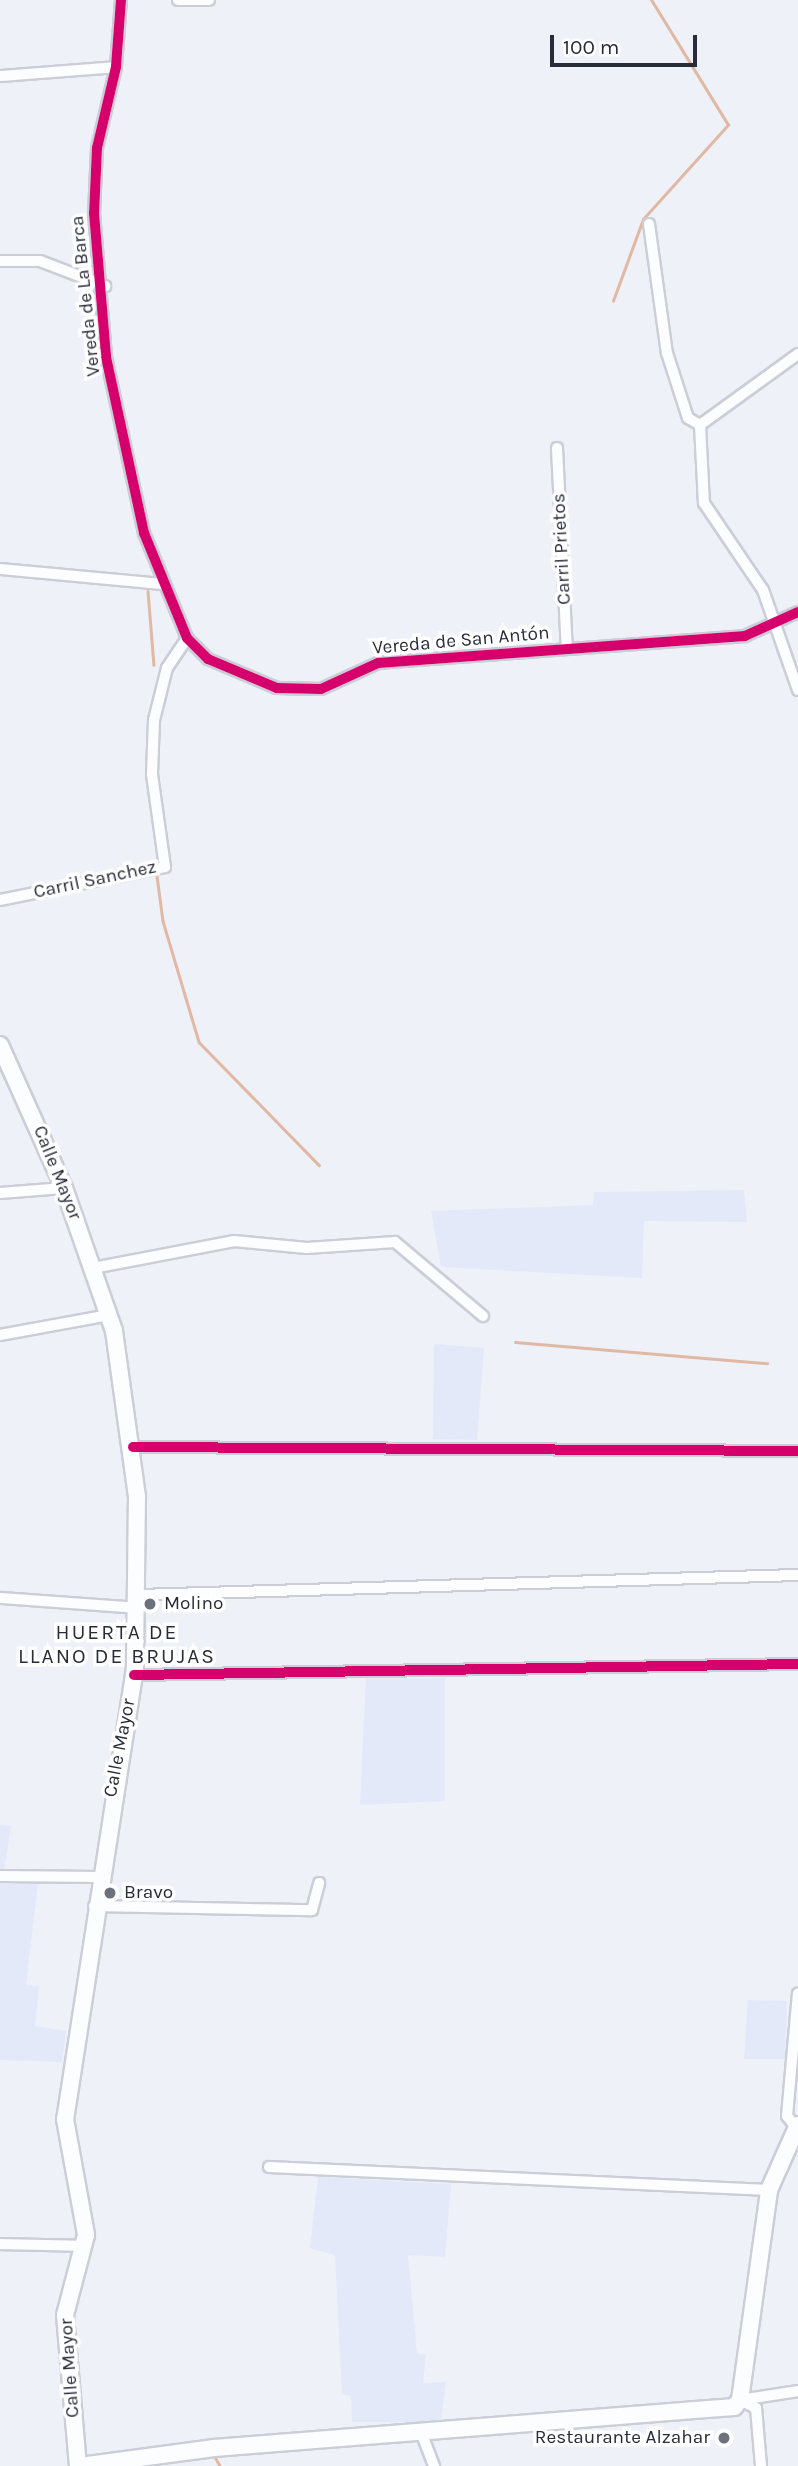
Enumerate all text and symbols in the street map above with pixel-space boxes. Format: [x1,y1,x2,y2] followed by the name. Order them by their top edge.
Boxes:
[553,21,700,65] scale bar
[563,35,620,59] text: 100 m
[66,215,106,377] street label: Vereda de La Barca
[548,493,576,605] street label: Carril Prietos
[372,622,550,660] street label: Vereda de San Antón
[32,856,158,904] street label: Carril Sanchez
[28,1123,86,1223] street label: Calle Mayor
[164,1593,223,1615] place label: Molino
[142,1596,158,1612] marker: Molino
[20,1619,214,1669] district label: HUERTA DE LLANO DE BRUJAS
[99,1697,141,1799] street label: Calle Mayor
[124,1882,173,1904] place label: Bravo
[102,1885,118,1901] marker: Bravo
[55,2317,85,2419] street label: Calle Mayor
[535,2427,710,2449] place label: Restaurante Alzahar
[716,2430,732,2446] marker: Restaurante Alzahar

